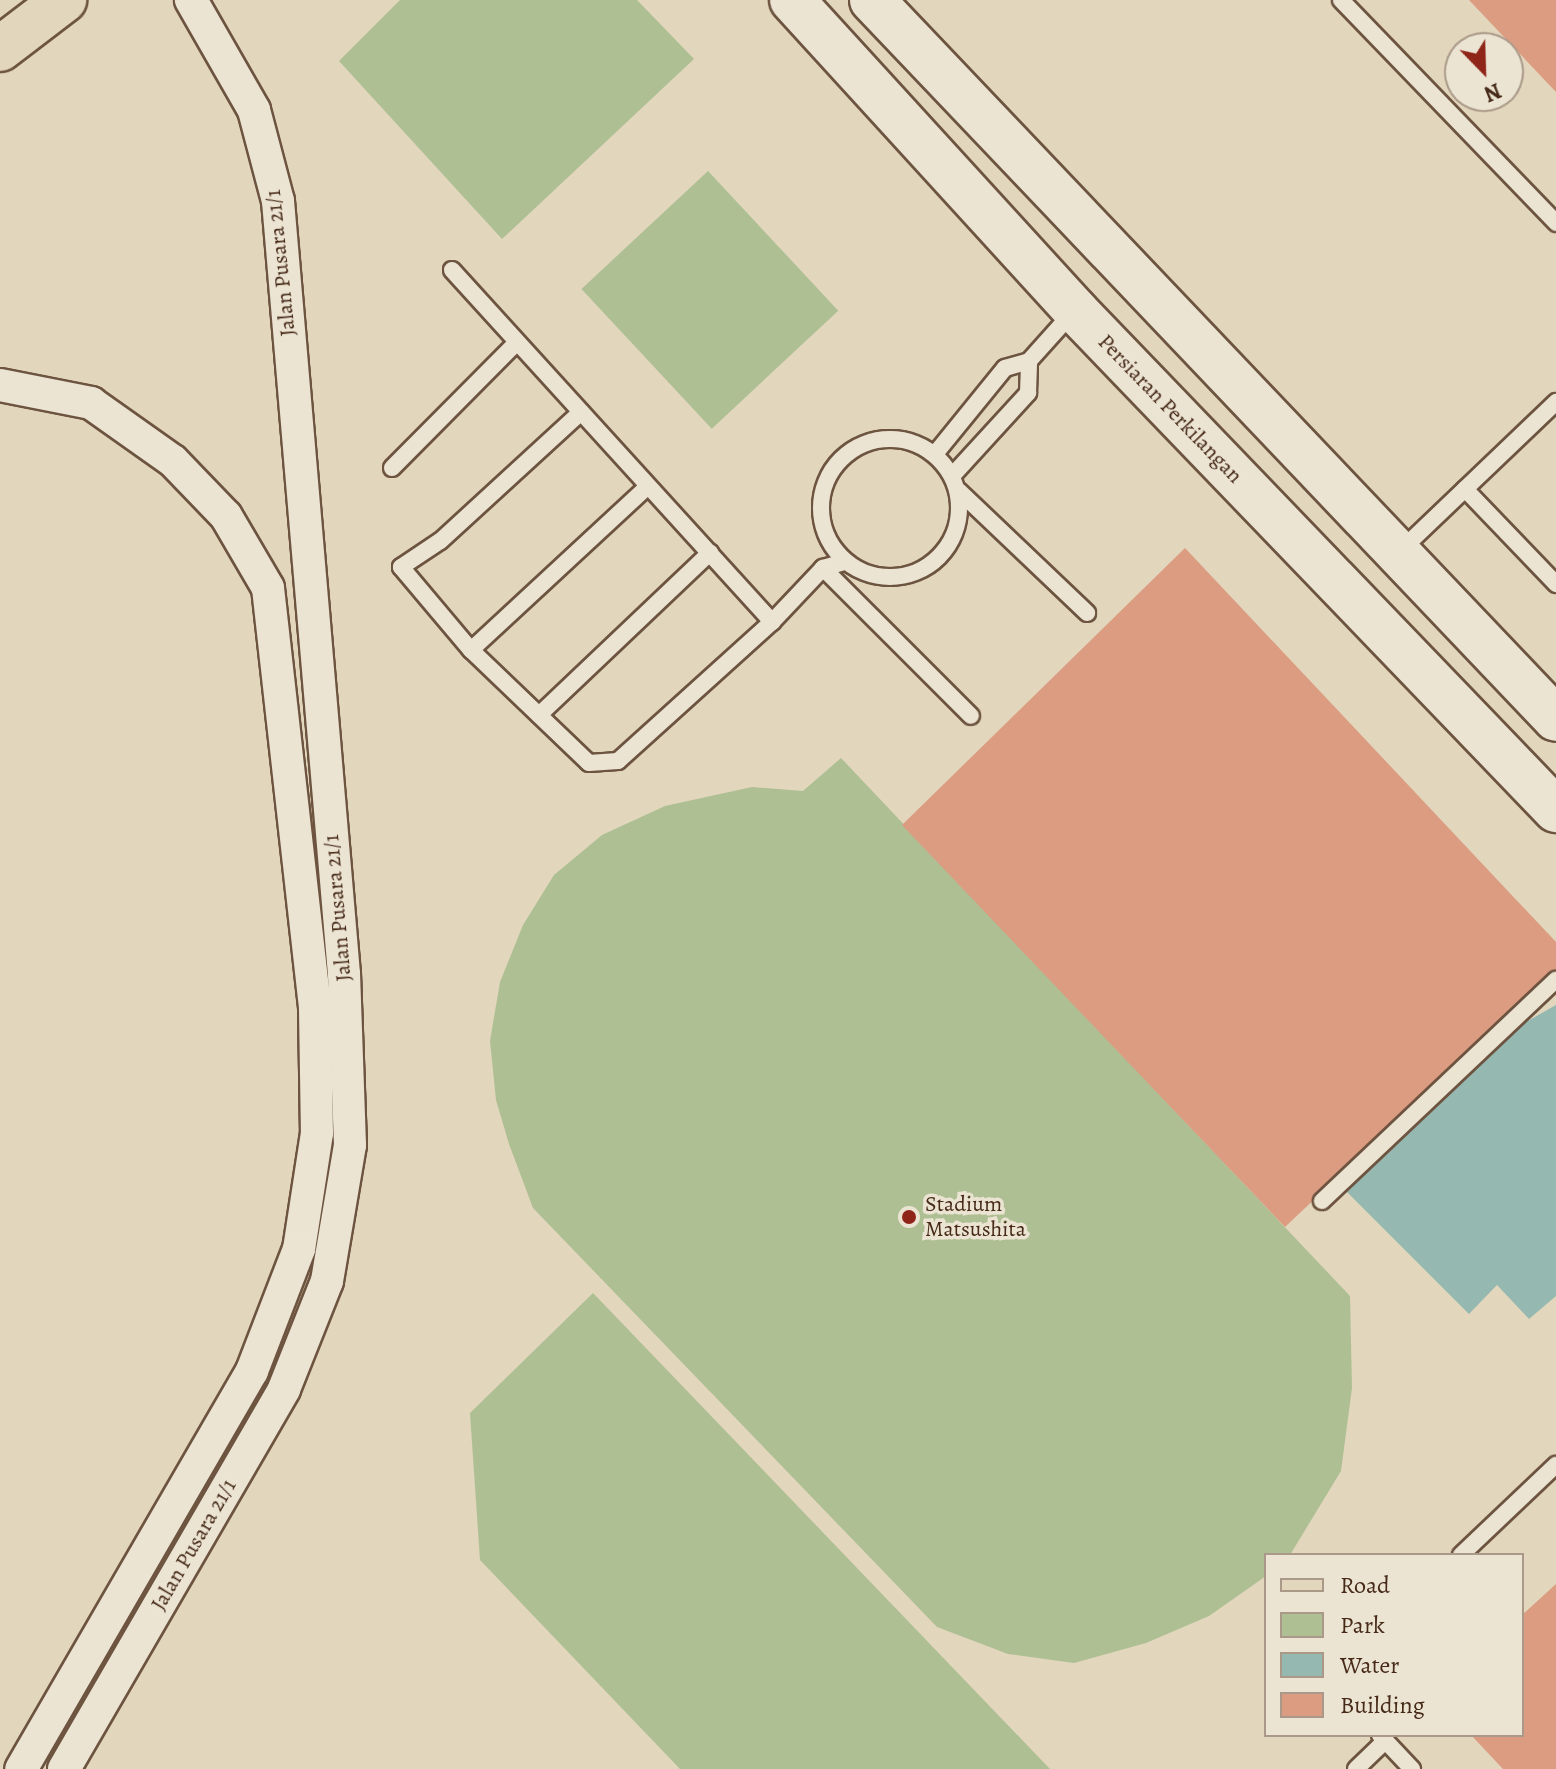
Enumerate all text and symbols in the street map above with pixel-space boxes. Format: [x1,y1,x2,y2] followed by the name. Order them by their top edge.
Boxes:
[1444,32,1524,112] north arrow
[1479,75,1506,109] text: N
[260,188,302,338] street label: Jalan Pusara 21/1
[1092,329,1248,489] street label: Persiaran Perkilangan
[318,833,358,983] street label: Jalan Pusara 21/1
[925,1191,1026,1242] place label: Stadium Matsushita
[900,1208,918,1226] marker: Stadium Matsushita
[146,1475,242,1615] street label: Jalan Pusara 21/1
[1264,1553,1524,1737] legend
[1340,1569,1390,1601] text: Road
[1340,1609,1385,1641] text: Park
[1340,1649,1400,1681] text: Water
[1340,1689,1425,1721] text: Building

